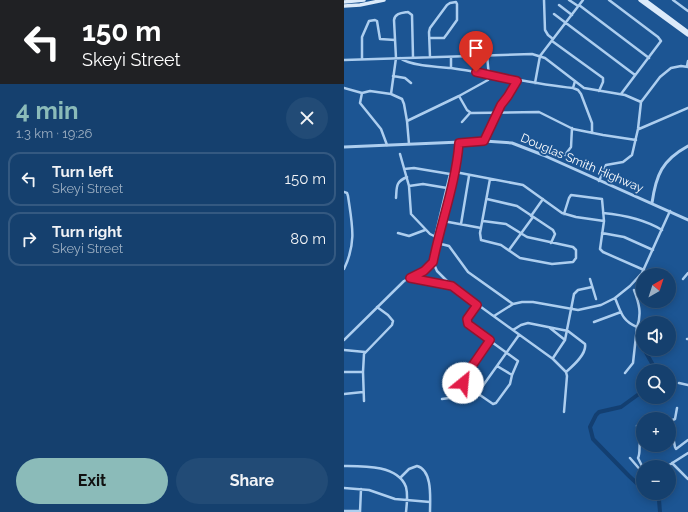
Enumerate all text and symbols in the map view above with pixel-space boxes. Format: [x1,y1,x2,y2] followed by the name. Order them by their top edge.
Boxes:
[82,15,161,48] text: 150 m
[16,16,68,68] icon: left
[459,31,493,72] pin
[465,37,487,59] icon: arrive
[82,49,180,70] text: Skeyi Street
[16,96,78,125] text: 4 min
[286,97,328,139] button: close
[16,126,92,141] text: 1.3 km · 19:26
[518,131,646,195] street label: Douglas Smith Highway
[52,163,113,181] text: Turn left
[18,168,40,190] icon: left
[285,170,326,188] text: 150 m
[52,181,123,196] text: Skeyi Street
[52,223,122,241] text: Turn right
[18,228,40,250] icon: right
[290,230,326,248] text: 80 m
[52,241,123,256] text: Skeyi Street
[636,268,676,308] north arrow
[636,268,676,500] map controls
[636,316,676,356] button: sound
[442,362,484,404] position arrow
[636,364,676,404] button: search
[636,412,676,452] button: +
[16,458,168,504] button: Exit
[176,458,328,504] button: Share
[636,460,676,500] button: −

